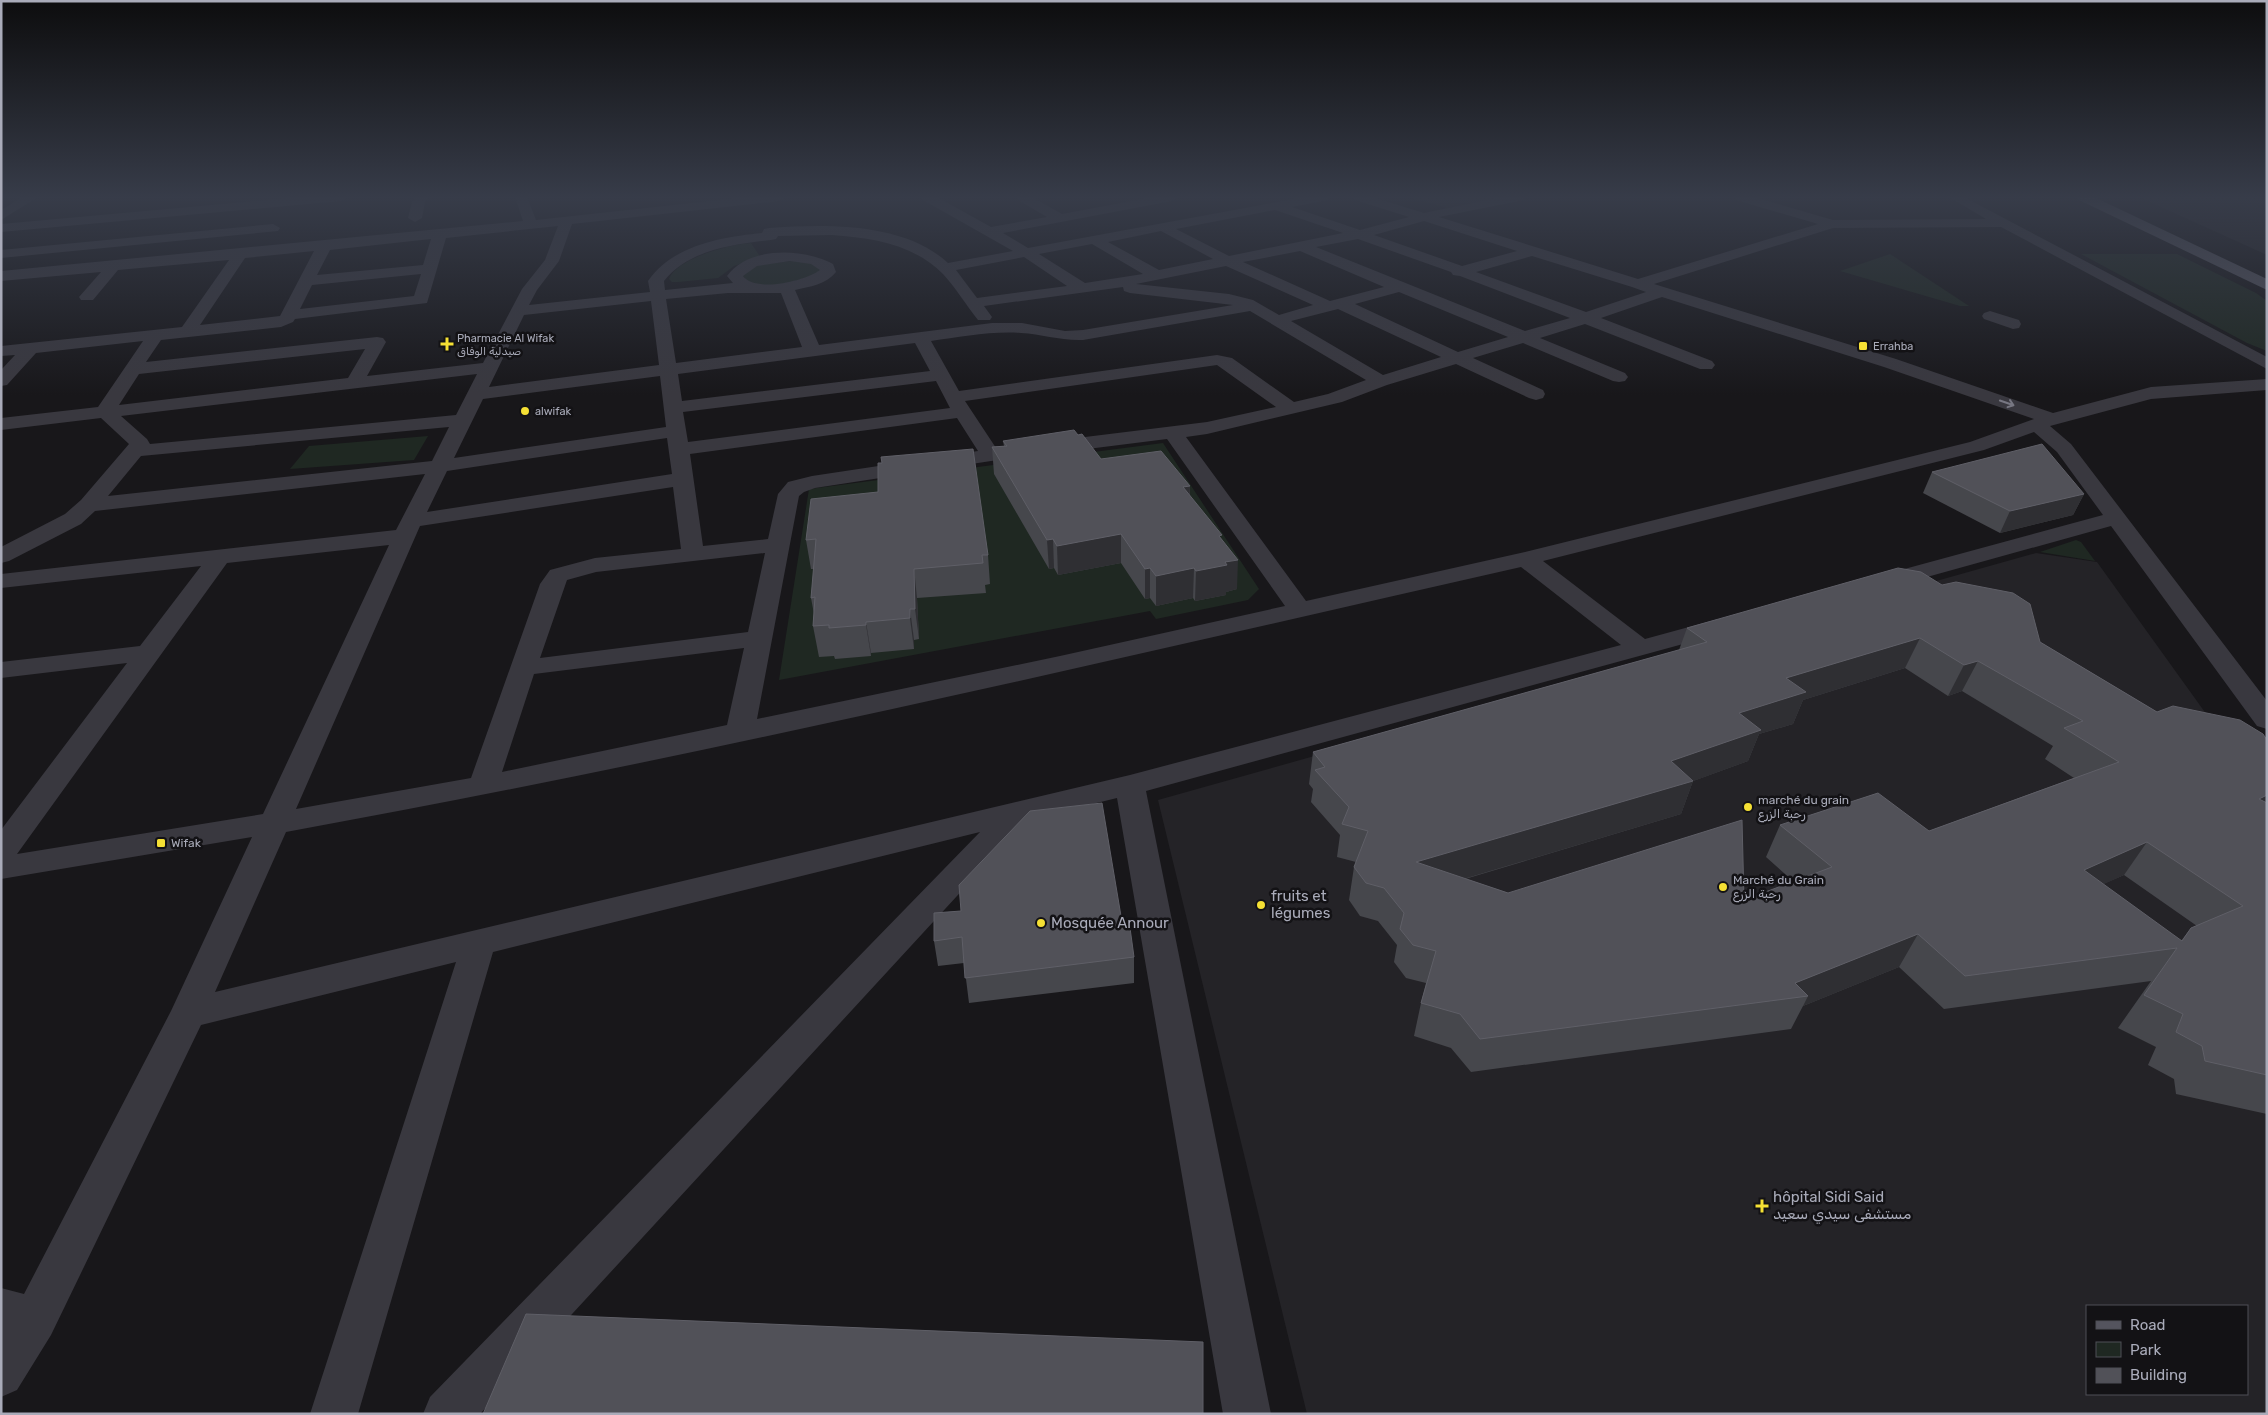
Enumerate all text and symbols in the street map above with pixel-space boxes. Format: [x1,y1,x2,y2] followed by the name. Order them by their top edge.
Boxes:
[457,332,554,359] place label: Pharmacie Al Wifak صيدلية الوفاق
[441,338,453,350] marker: Pharmacie Al Wifak صيدلية الوفاق
[1857,340,1869,352] marker: Errahba
[1873,340,1913,353] place label: Errahba
[1998,399,2014,408] one-way arrow
[519,405,531,417] marker: alwifak
[535,405,571,418] place label: alwifak
[1758,793,1849,823] place label: marché du grain رحبة الزرع
[1742,801,1754,813] marker: marché du grain رحبة الزرع
[171,836,202,850] place label: Wifak
[155,837,167,849] marker: Wifak
[1733,873,1824,903] place label: Marché du Grain رحبة الزرع
[1717,881,1729,893] marker: Marché du Grain رحبة الزرع
[1271,887,1331,922] place label: fruits et légumes
[1255,899,1267,911] marker: fruits et légumes
[1051,914,1169,932] place label: Mosquée Annour
[1035,917,1047,929] marker: Mosquée Annour
[1773,1188,1911,1224] place label: hôpital Sidi Said مستشفى سيدي سعيد
[1755,1199,1769,1213] marker: hôpital Sidi Said مستشفى سيدي سعيد
[2086,1305,2248,1395] legend
[2130,1316,2166,1334] text: Road
[2130,1341,2161,1359] text: Park
[2130,1366,2187,1384] text: Building

